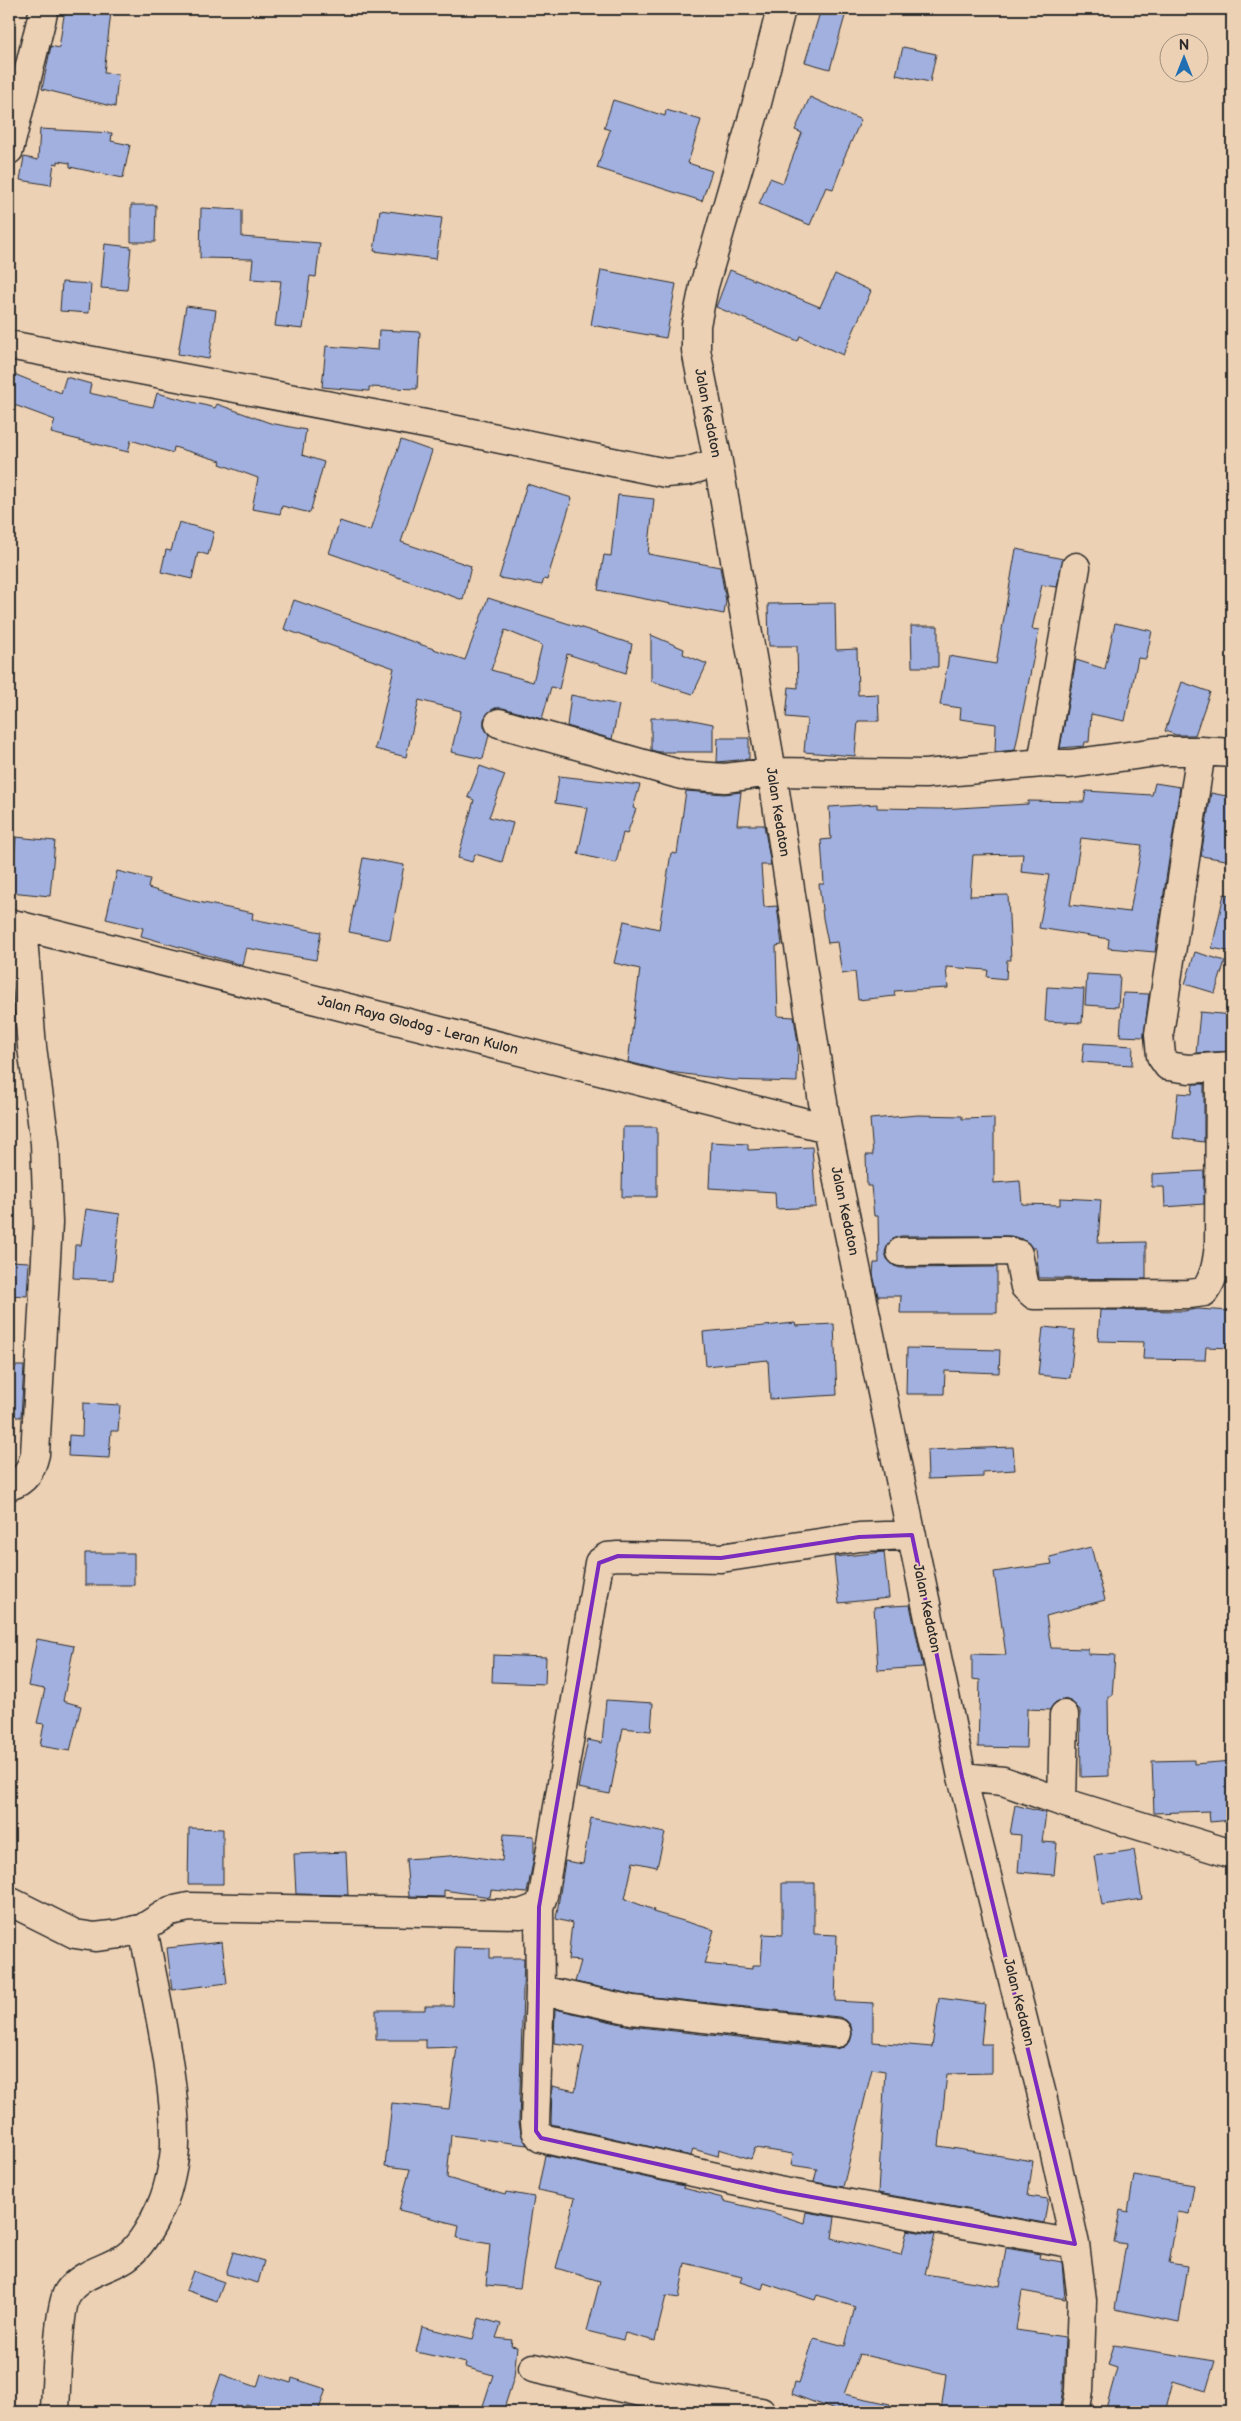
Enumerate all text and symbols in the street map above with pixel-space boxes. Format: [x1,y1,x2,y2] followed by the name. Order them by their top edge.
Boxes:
[1158,32,1208,82] north arrow
[1179,37,1189,54] text: N
[691,367,725,459] street label: Jalan Kedaton
[763,766,793,858] street label: Jalan Kedaton
[316,992,520,1058] street label: Jalan Raya Glodog - Leran Kulon
[827,1165,863,1257] street label: Jalan Kedaton
[909,1562,945,1654] street label: Jalan Kedaton
[1000,1956,1038,2048] street label: Jalan Kedaton

